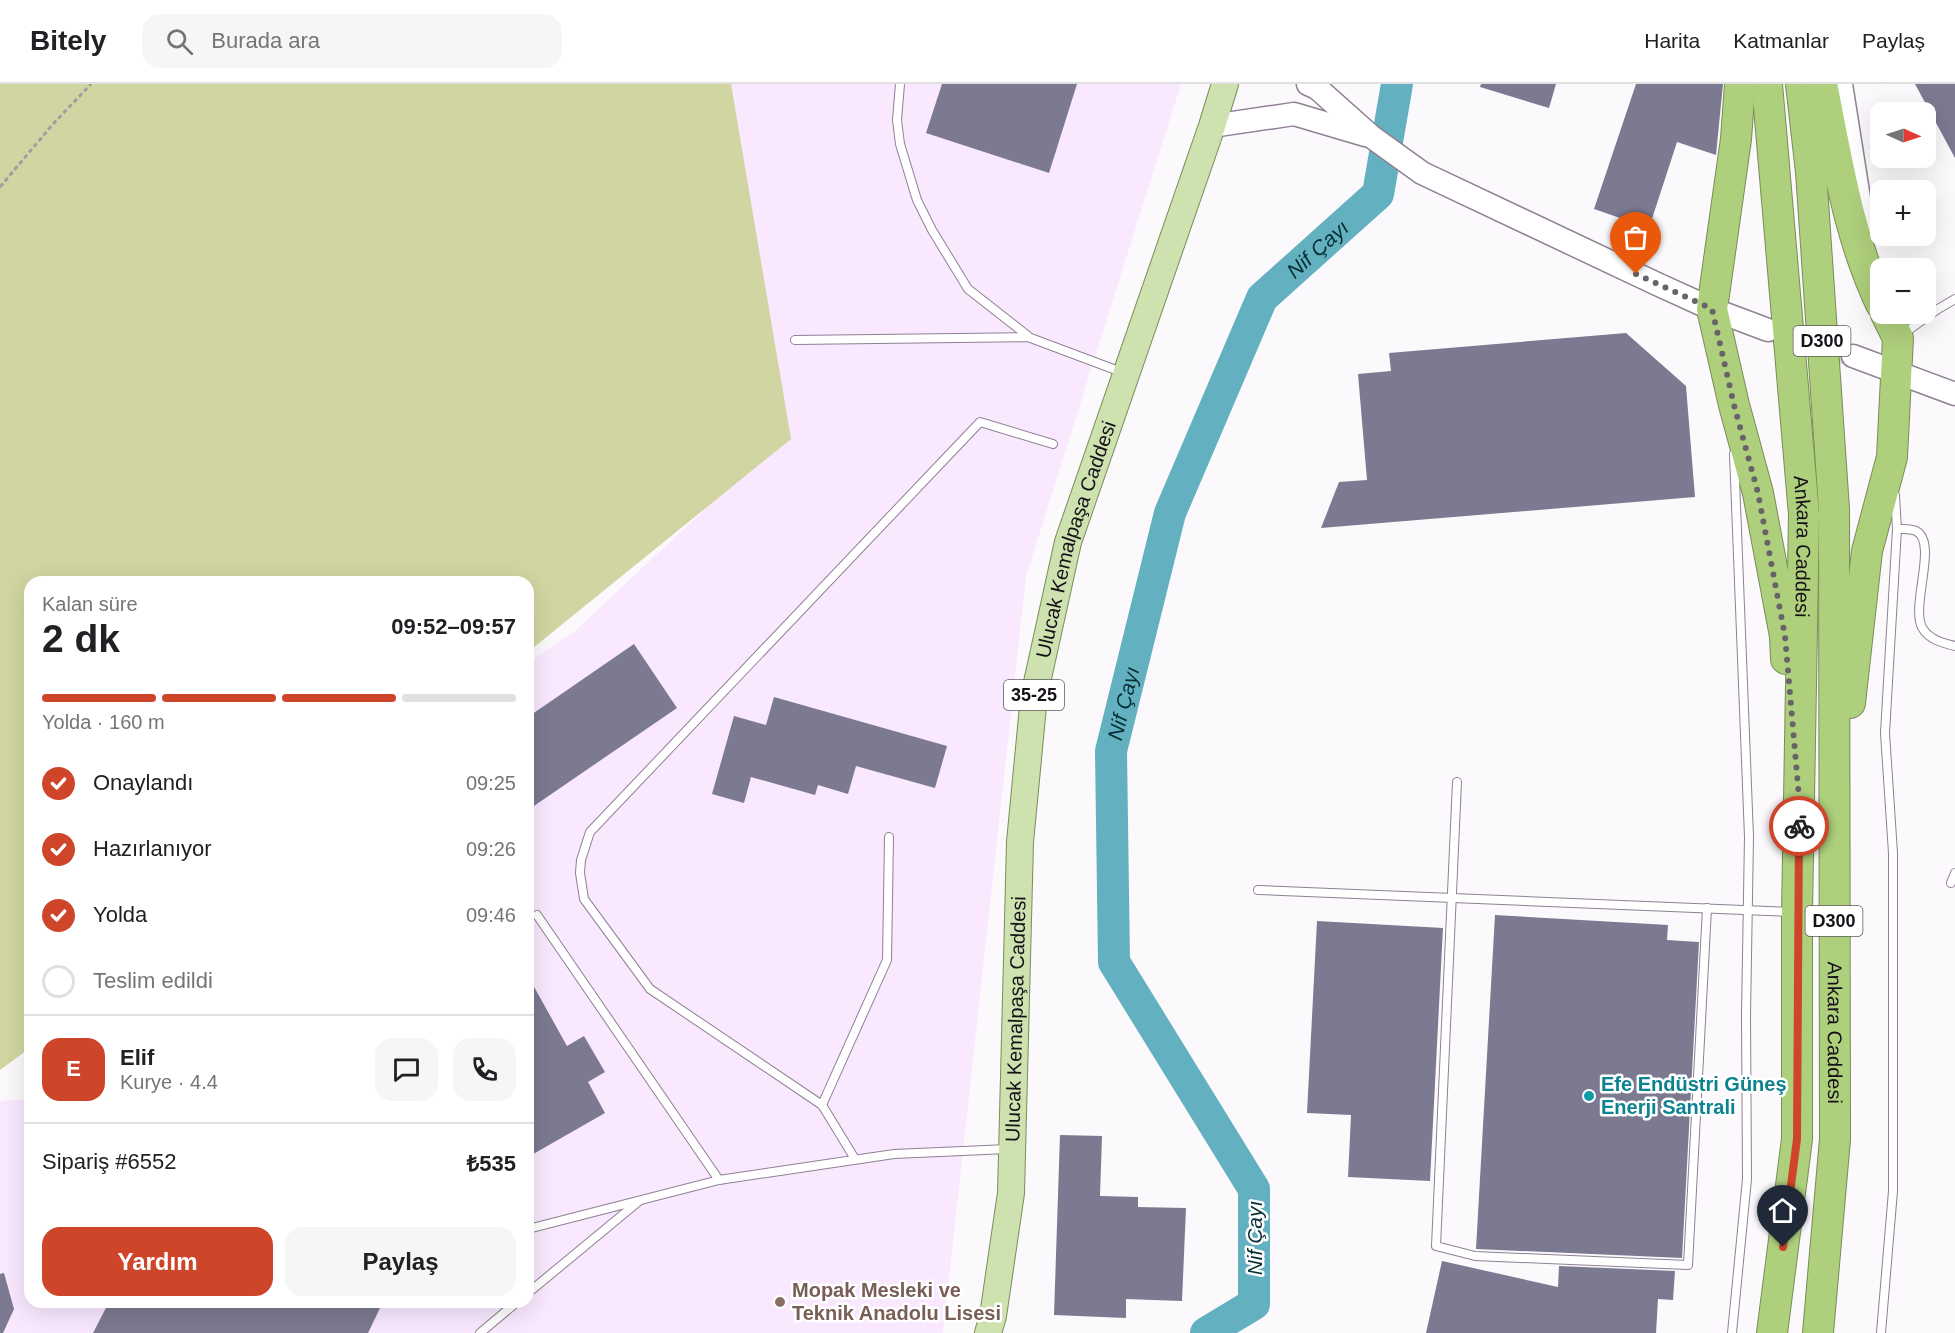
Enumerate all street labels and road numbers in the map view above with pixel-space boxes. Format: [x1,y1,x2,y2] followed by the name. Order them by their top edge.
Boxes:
[1794,326,1850,356] road number: D300
[1032,418,1120,660] street label: Ulucak Kemalpaşa Caddesi
[1790,474,1815,618] street label: Ankara Caddesi
[1004,680,1064,710] road number: 35-25
[1001,896,1030,1142] street label: Ulucak Kemalpaşa Caddesi
[1806,906,1862,936] road number: D300
[1824,961,1846,1104] street label: Ankara Caddesi

